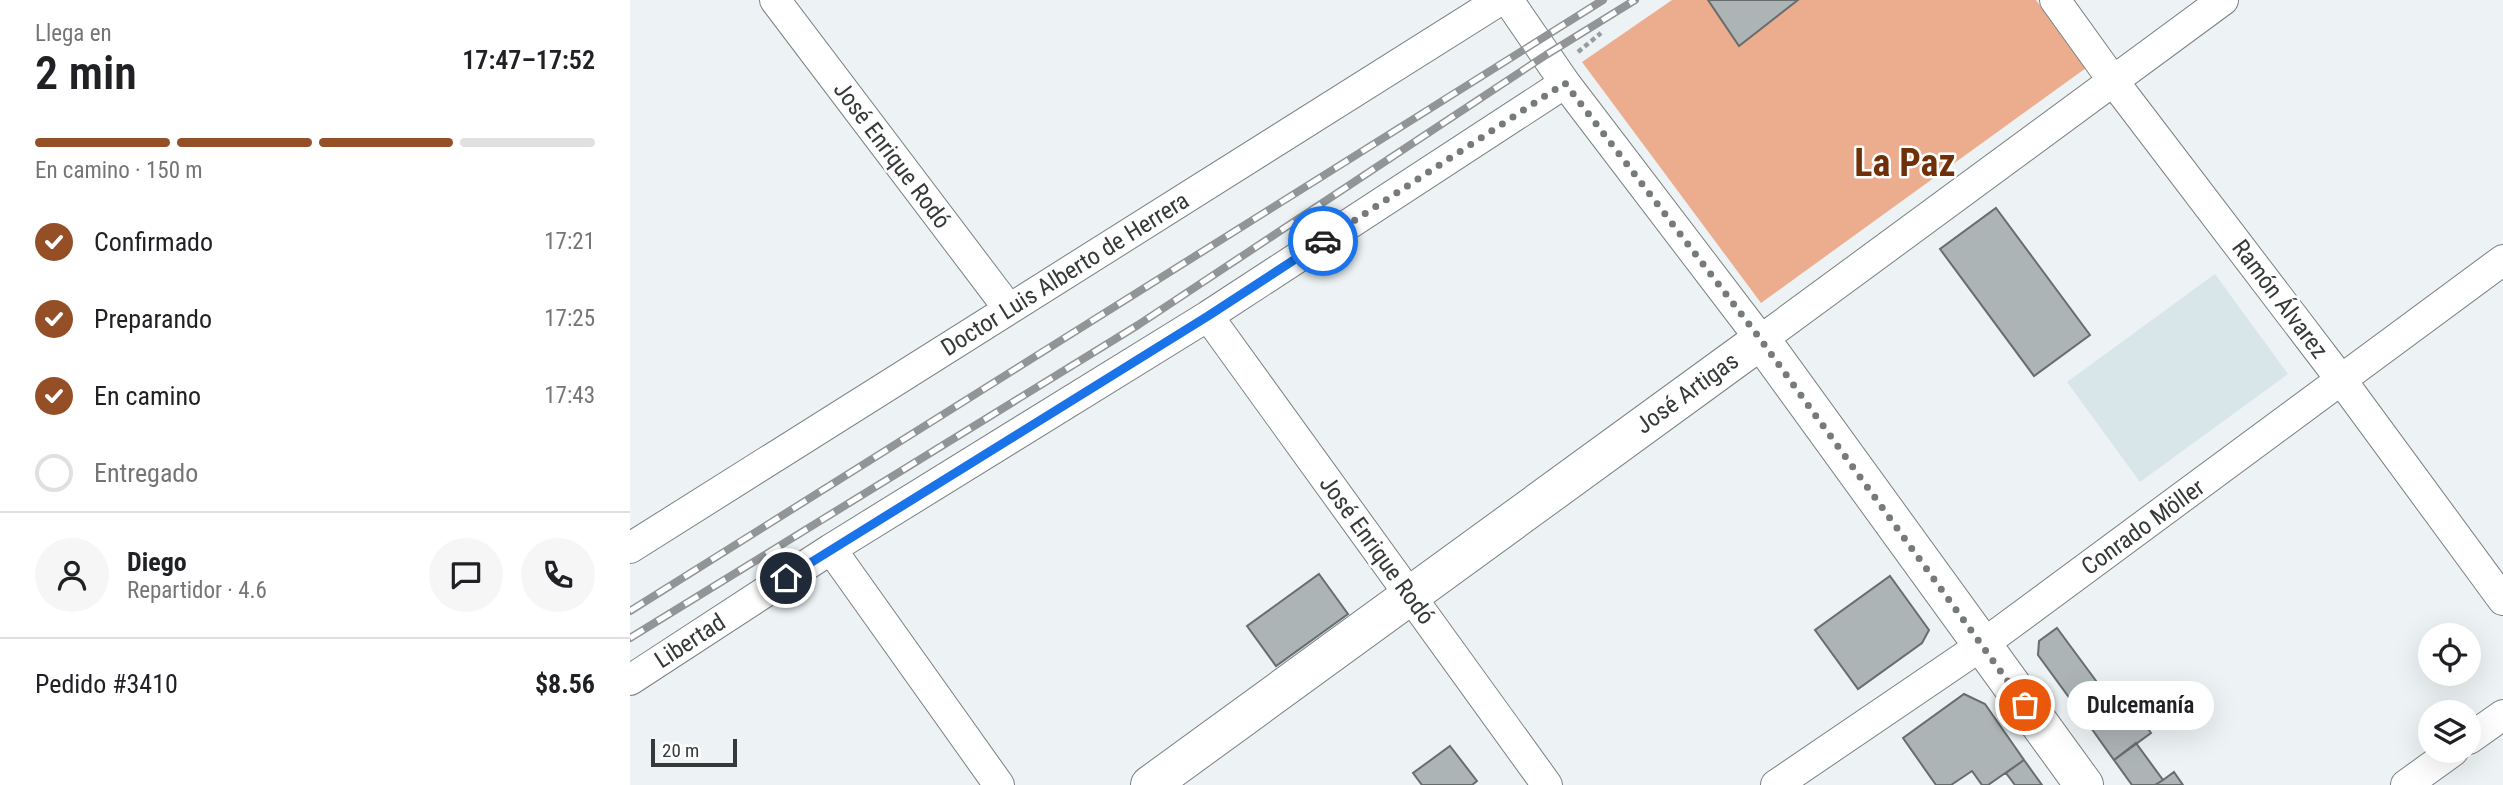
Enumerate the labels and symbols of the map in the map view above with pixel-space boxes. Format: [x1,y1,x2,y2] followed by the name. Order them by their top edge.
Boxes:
[828,76,956,234] street label: José Enrique Rodó
[1854,141,1956,185] district label: La Paz
[936,186,1194,362] street label: Doctor Luis Alberto de Herrera
[1288,206,1358,276] courier
[2226,234,2334,364] street label: Ramón Álvarez
[1630,346,1744,440] street label: José Artigas
[1314,470,1440,630] street label: José Enrique Rodó
[2076,473,2210,581] street label: Conrado Möller
[756,548,816,608] pin
[649,608,731,674] street label: Libertad
[1995,675,2055,735] pin
[2067,680,2214,730] callout: Dulcemanía
[651,736,737,768] scale bar

